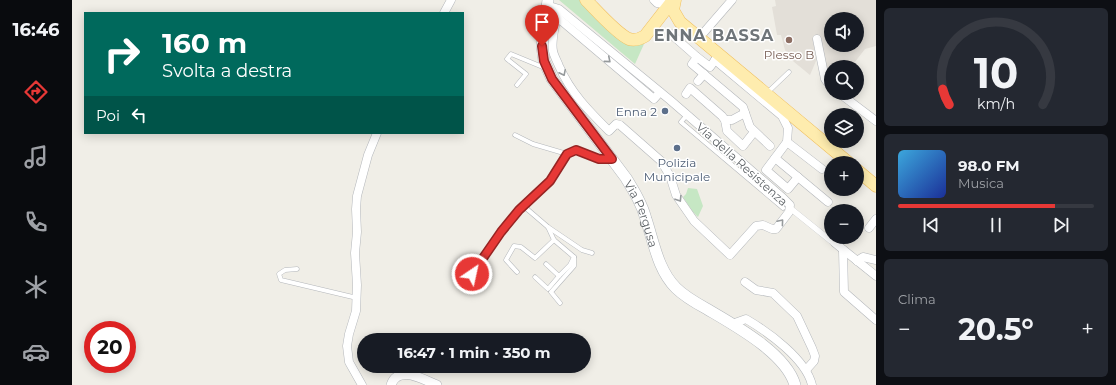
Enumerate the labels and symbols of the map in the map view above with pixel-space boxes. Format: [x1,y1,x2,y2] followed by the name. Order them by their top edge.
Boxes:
[525,5,559,46] pin
[654,26,774,45] district label: ENNA BASSA
[784,35,794,45] marker: Plesso B
[764,47,814,62] place label: Plesso B
[603,56,610,63] one-way arrow
[558,69,566,77] one-way arrow
[616,104,657,119] place label: Enna 2
[660,106,670,116] marker: Enna 2
[693,119,791,209] street label: Via della Resistenza
[672,143,682,153] marker: Polizia Municipale
[644,155,710,184] place label: Polizia Municipale
[621,177,662,249] street label: Via Pergusa
[674,195,682,202] one-way arrow
[777,220,784,227] one-way arrow
[451,253,493,295] position arrow
[84,321,136,373] speed limit sign: 20

